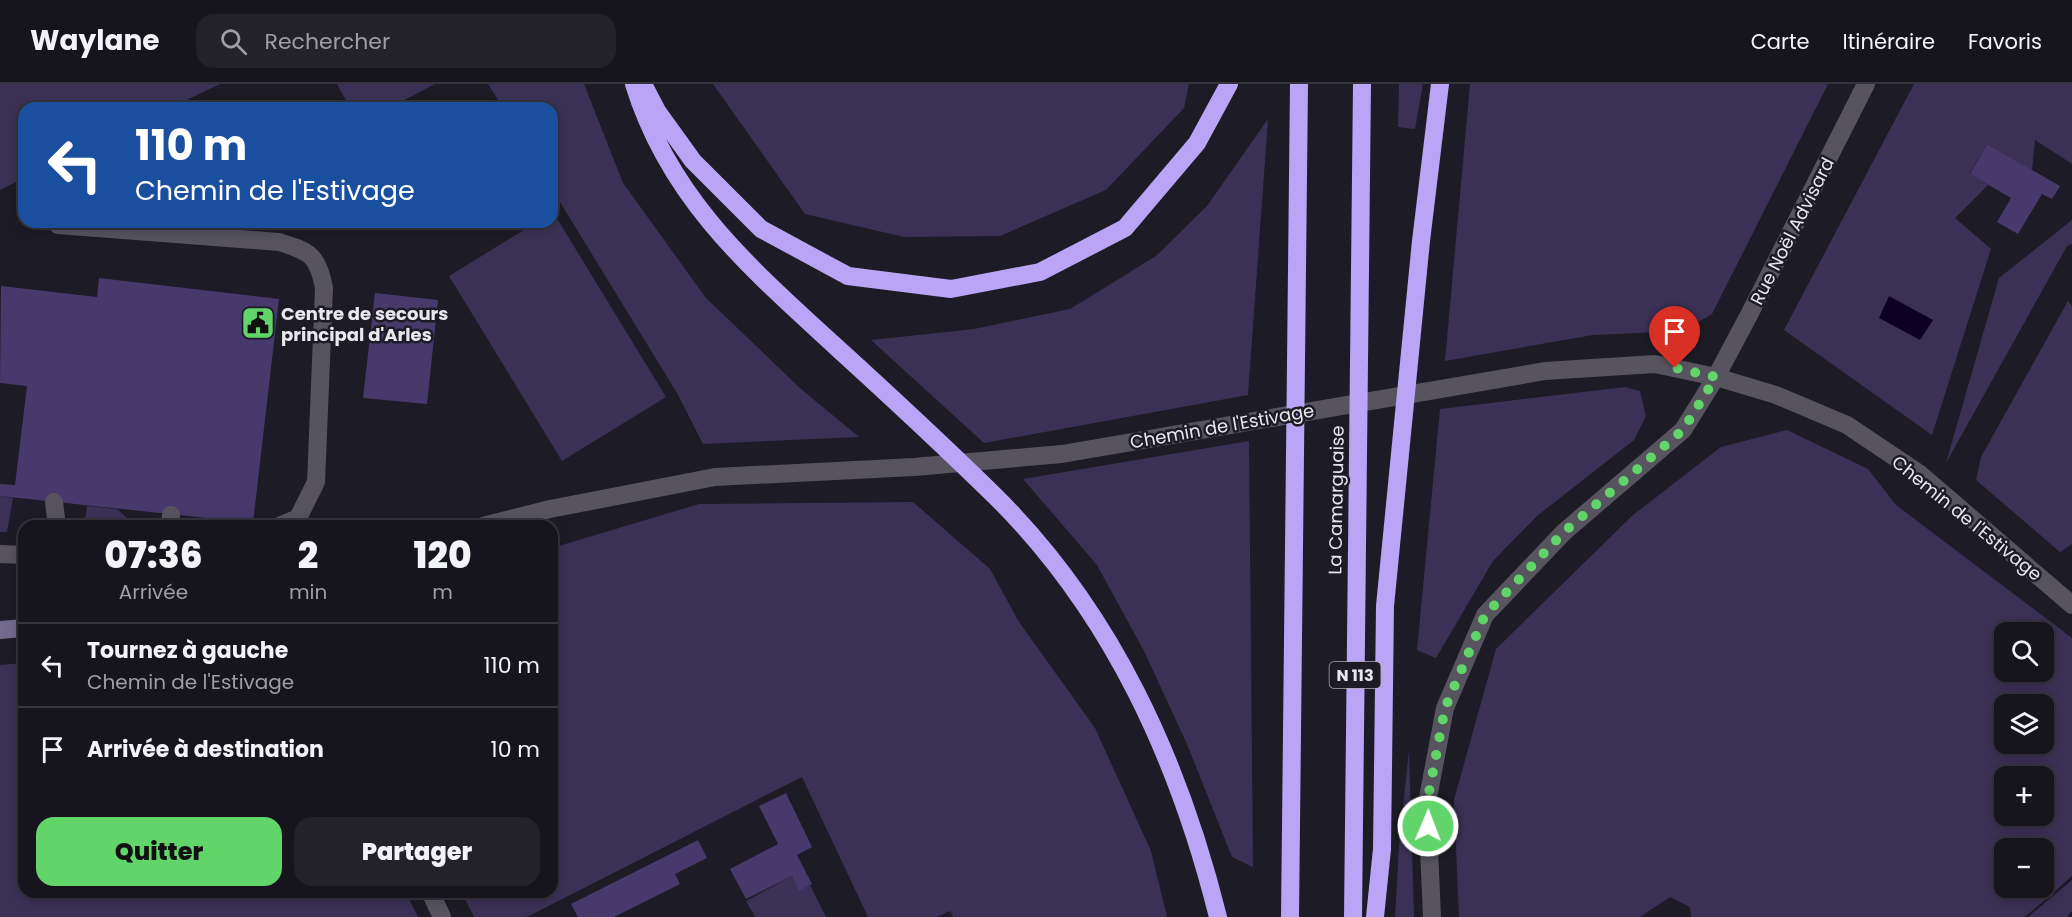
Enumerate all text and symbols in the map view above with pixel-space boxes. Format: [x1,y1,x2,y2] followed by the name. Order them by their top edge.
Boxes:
[196,14,616,68] search box
[30,21,160,60] text: Waylane
[217,25,250,58] icon: search
[265,26,390,57] text: Rechercher
[1751,27,1810,56] text: Carte
[1843,27,1935,56] text: Itinéraire
[1968,27,2042,56] text: Favoris
[135,116,247,175] text: 110 m
[36,126,114,204] icon: left
[1744,153,1840,309] street label: Rue Noël Advisard
[135,172,415,209] text: Chemin de l'Estivage
[281,301,448,347] place label: Centre de secours principal d'Arles
[240,305,276,341] public building icon: Centre de secours principal d'Arles
[1649,306,1700,368] pin
[1658,315,1691,348] icon: arrive
[1128,397,1316,455] street label: Chemin de l'Estivage
[1322,425,1350,575] street label: La Camarguaise
[1887,450,2047,586] street label: Chemin de l'Estivage
[104,530,203,581] text: 07:36
[298,530,318,581] text: 2
[414,530,472,581] text: 120
[119,578,188,606] text: Arrivée
[289,578,327,606] text: min
[432,578,453,606] text: m
[1994,622,2054,898] map controls
[1994,622,2054,682] button: search
[87,635,288,666] text: Tournez à gauche
[36,649,69,682] icon: left
[484,650,540,681] text: 110 m
[1330,662,1380,688] road number: N 113
[87,668,294,696] text: Chemin de l'Estivage
[1994,694,2054,754] button: layers
[36,733,69,766] icon: arrive
[87,734,324,765] text: Arrivée à destination
[491,734,540,765] text: 10 m
[1994,766,2054,826] button: +
[1396,794,1460,858] position arrow
[36,817,282,886] button: Quitter
[294,817,540,886] button: Partager
[1994,838,2054,898] button: −

